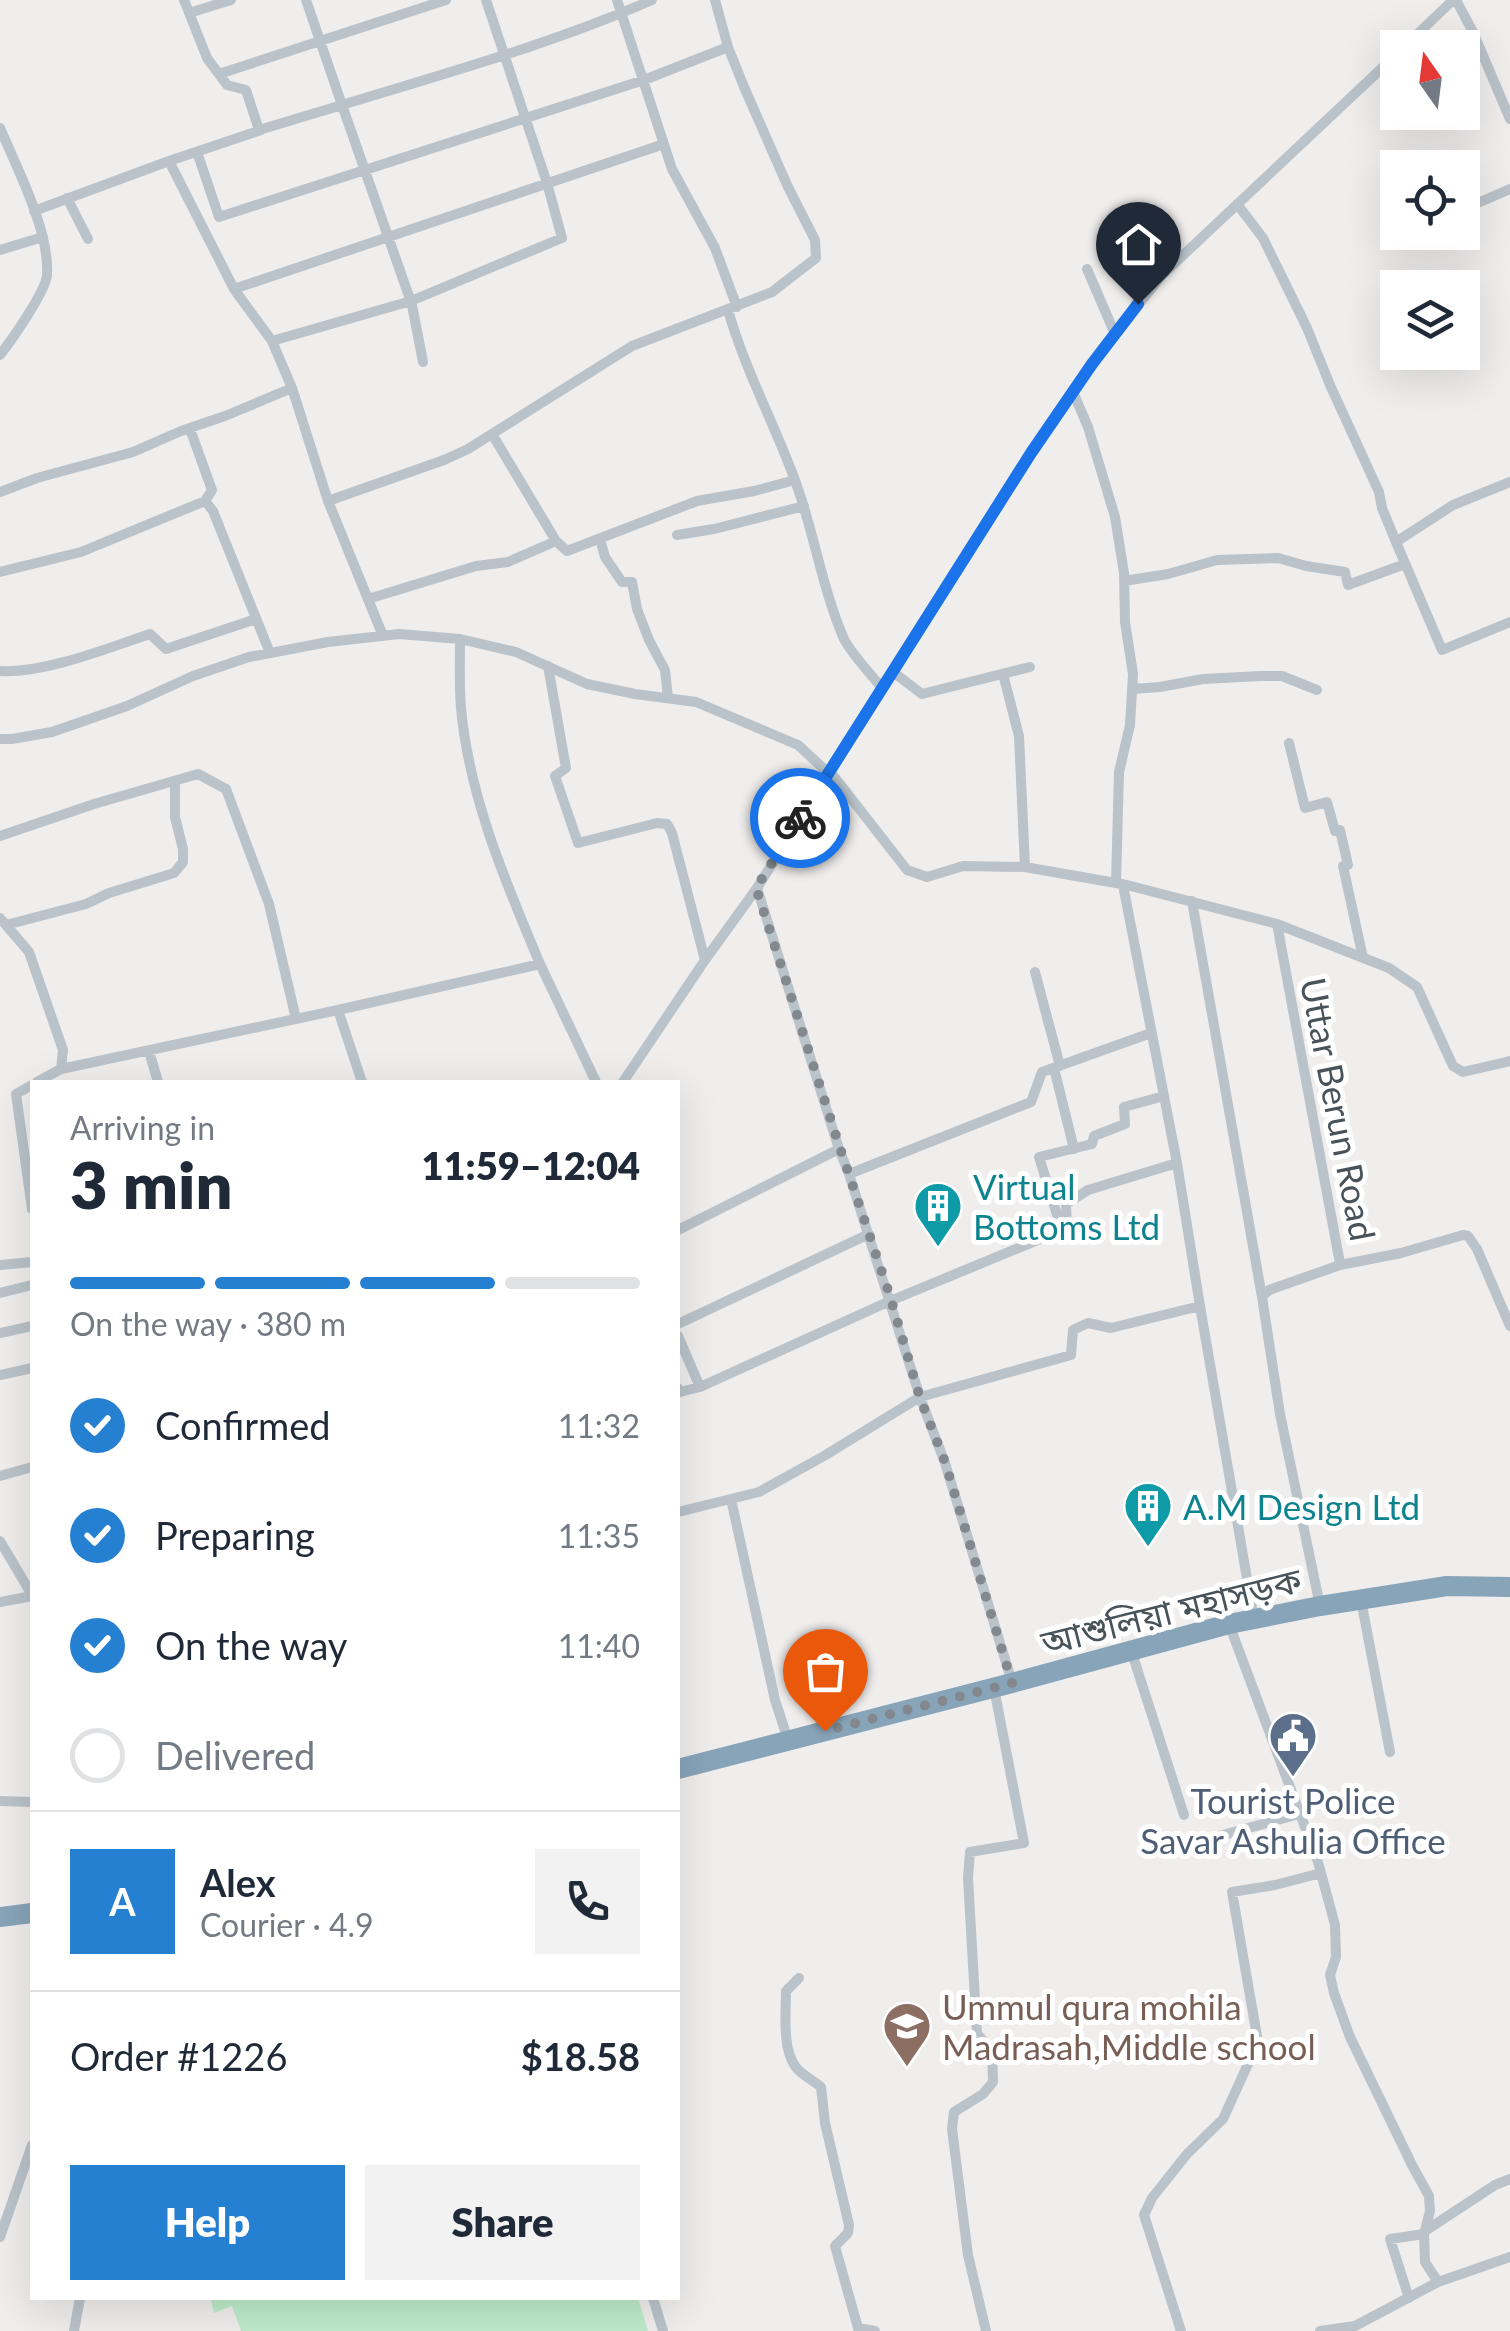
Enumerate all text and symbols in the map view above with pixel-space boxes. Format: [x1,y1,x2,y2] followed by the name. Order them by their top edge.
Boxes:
[1380,30,1480,130] north arrow
[1380,30,1480,370] map controls
[1380,150,1480,250] button: locate
[1096,202,1181,305] pin
[1111,217,1166,272] icon: home
[1380,270,1480,370] button: layers
[750,768,850,868] courier
[773,791,828,846] icon: bike
[1293,974,1385,1244] street label: Uttar Berun Road
[70,1108,215,1147] text: Arriving in
[421,1142,640,1188] text: 11:59–12:04
[70,1145,232,1223] text: 3 min
[973,1165,1160,1247] place label: Virtual Bottoms Ltd
[912,1180,964,1248] building icon: Virtual Bottoms Ltd
[70,1304,346,1343] text: On the way · 380 m
[70,1398,125,1453] icon: check
[155,1402,331,1448] text: Confirmed
[558,1406,640,1445] text: 11:32
[1122,1480,1174,1548] building icon: A.M Design Ltd
[1183,1485,1420,1527] place label: A.M Design Ltd
[70,1508,125,1563] icon: check
[155,1512,315,1558] text: Preparing
[558,1516,640,1555] text: 11:35
[1036,1557,1306,1663] street label: আশুলিয়া মহাসড়ক
[70,1618,125,1673] icon: check
[155,1622,347,1668] text: On the way
[558,1626,640,1665] text: 11:40
[783,1629,868,1732] pin
[798,1644,853,1699] icon: bag
[1267,1710,1319,1778] public building icon: Tourist Police Savar Ashulia Office
[155,1732,315,1778] text: Delivered
[1140,1779,1446,1861] place label: Tourist Police Savar Ashulia Office
[535,1849,640,1954] button: phone
[200,1859,276,1905] text: Alex
[109,1878,136,1924] text: A
[200,1905,374,1944] text: Courier · 4.9
[942,1985,1316,2067] place label: Ummul qura mohila Madrasah,Middle school
[881,2000,933,2068] school or university icon: Ummul qura mohila Madrasah,Middle school
[70,2033,287,2079] text: Order #1226
[521,2033,640,2079] text: $18.58
[70,2165,345,2280] button: Help
[365,2165,640,2280] button: Share

